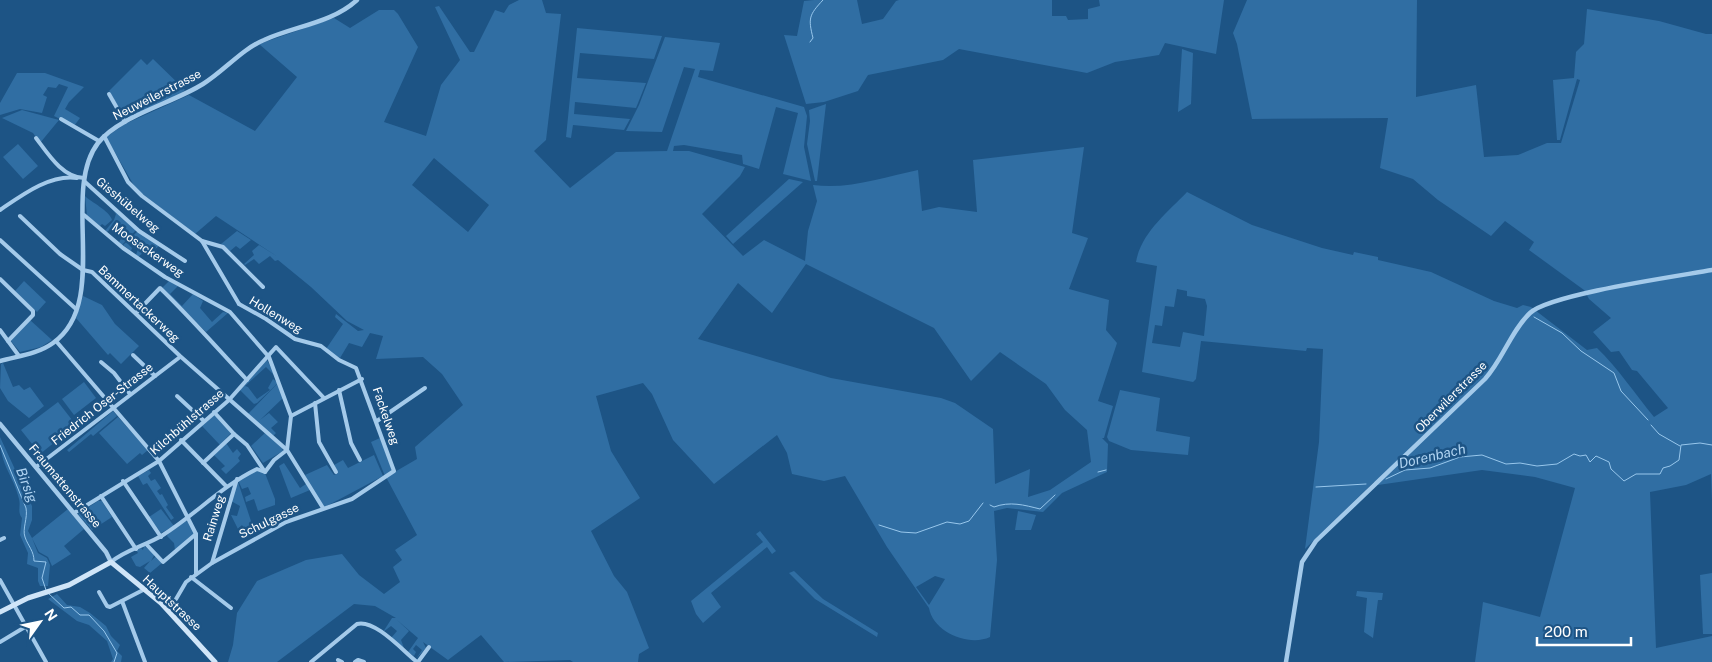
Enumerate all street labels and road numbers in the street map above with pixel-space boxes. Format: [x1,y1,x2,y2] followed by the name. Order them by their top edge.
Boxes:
[111,67,204,123] street label: Neuweilerstrasse
[93,174,163,236] street label: Gisshübelweg
[109,220,187,280] street label: Moosackerweg
[95,263,183,345] street label: Bammertackerweg
[247,294,305,336] street label: Hollenweg
[1412,358,1490,436] street label: Oberwilerstrasse
[48,360,156,448] street label: Friedrich Oser-Strasse
[370,385,402,447] street label: Fackelweg
[147,386,227,458] street label: Kilchbühlstrasse
[26,441,104,531] street label: Fraumattenstrasse
[200,493,228,543] street label: Rainweg
[237,500,301,542] street label: Schulgasse
[140,572,204,634] street label: Hauptstrasse

